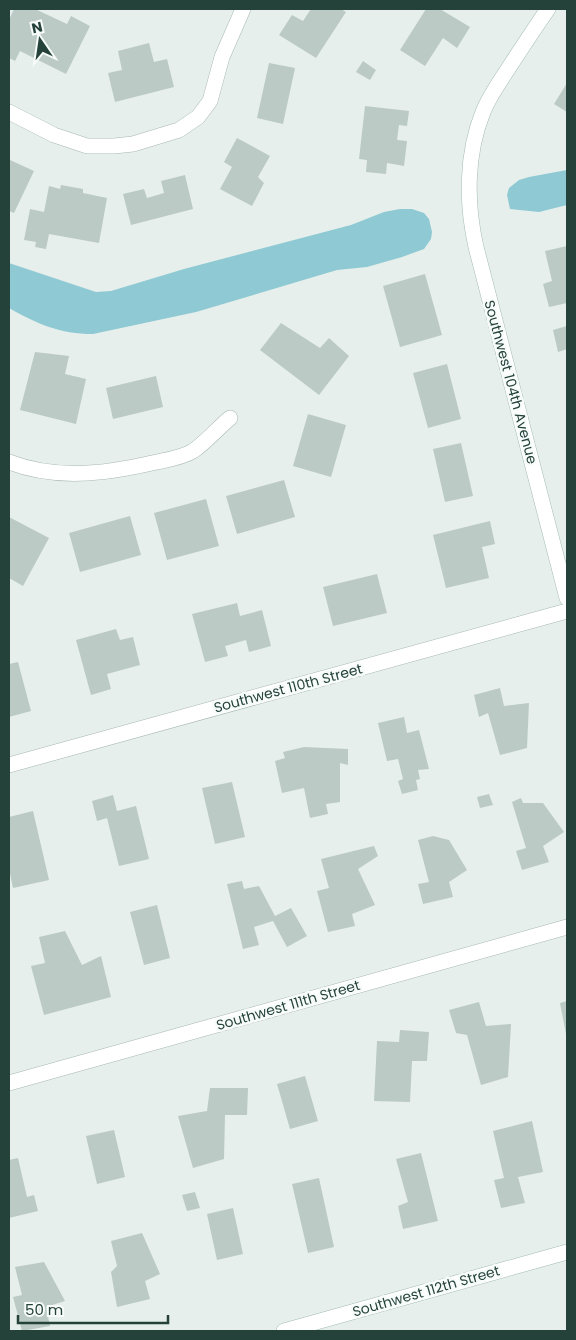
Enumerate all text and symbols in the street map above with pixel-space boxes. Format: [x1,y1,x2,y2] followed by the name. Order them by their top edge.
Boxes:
[15,15,65,65] north arrow
[30,16,44,38] text: N
[479,298,543,466] street label: Southwest 104th Avenue
[211,659,365,717] street label: Southwest 110th Street
[214,975,362,1035] street label: Southwest 111th Street
[350,1260,502,1322] street label: Southwest 112th Street
[18,1292,168,1324] scale bar
[25,1299,63,1320] text: 50 m

